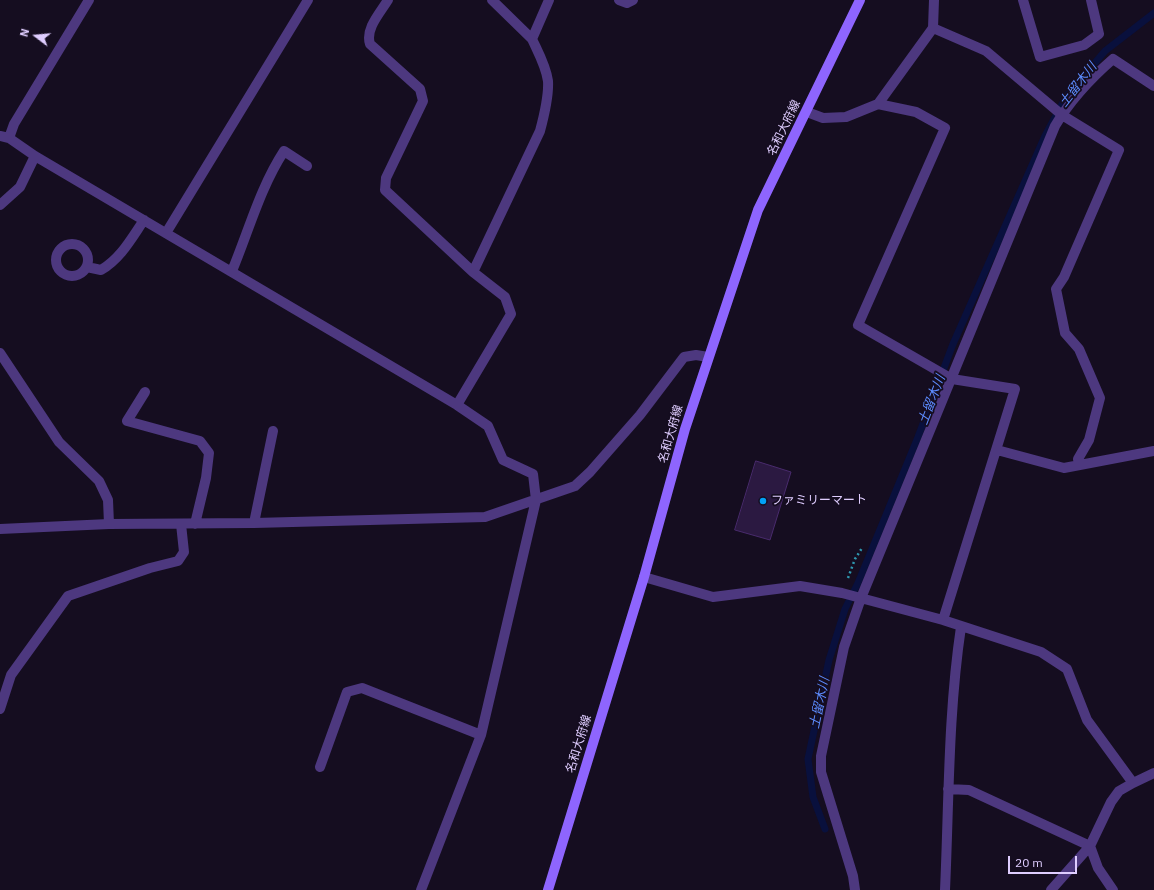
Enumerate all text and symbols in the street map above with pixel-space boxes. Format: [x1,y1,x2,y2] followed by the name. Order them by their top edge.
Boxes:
[16,16,56,56] north arrow
[17,27,32,38] text: N
[1056,60,1100,110] water label: 土留木川
[764,98,804,158] street label: 名和大府線
[915,373,949,427] water label: 土留木川
[656,403,686,465] street label: 名和大府線
[771,494,867,508] place label: ファミリーマート
[758,496,768,506] marker: ファミリーマート
[807,676,833,730] water label: 土留木川
[563,713,595,775] street label: 名和大府線
[1010,848,1079,874] scale bar
[1015,855,1043,870] text: 20 m

